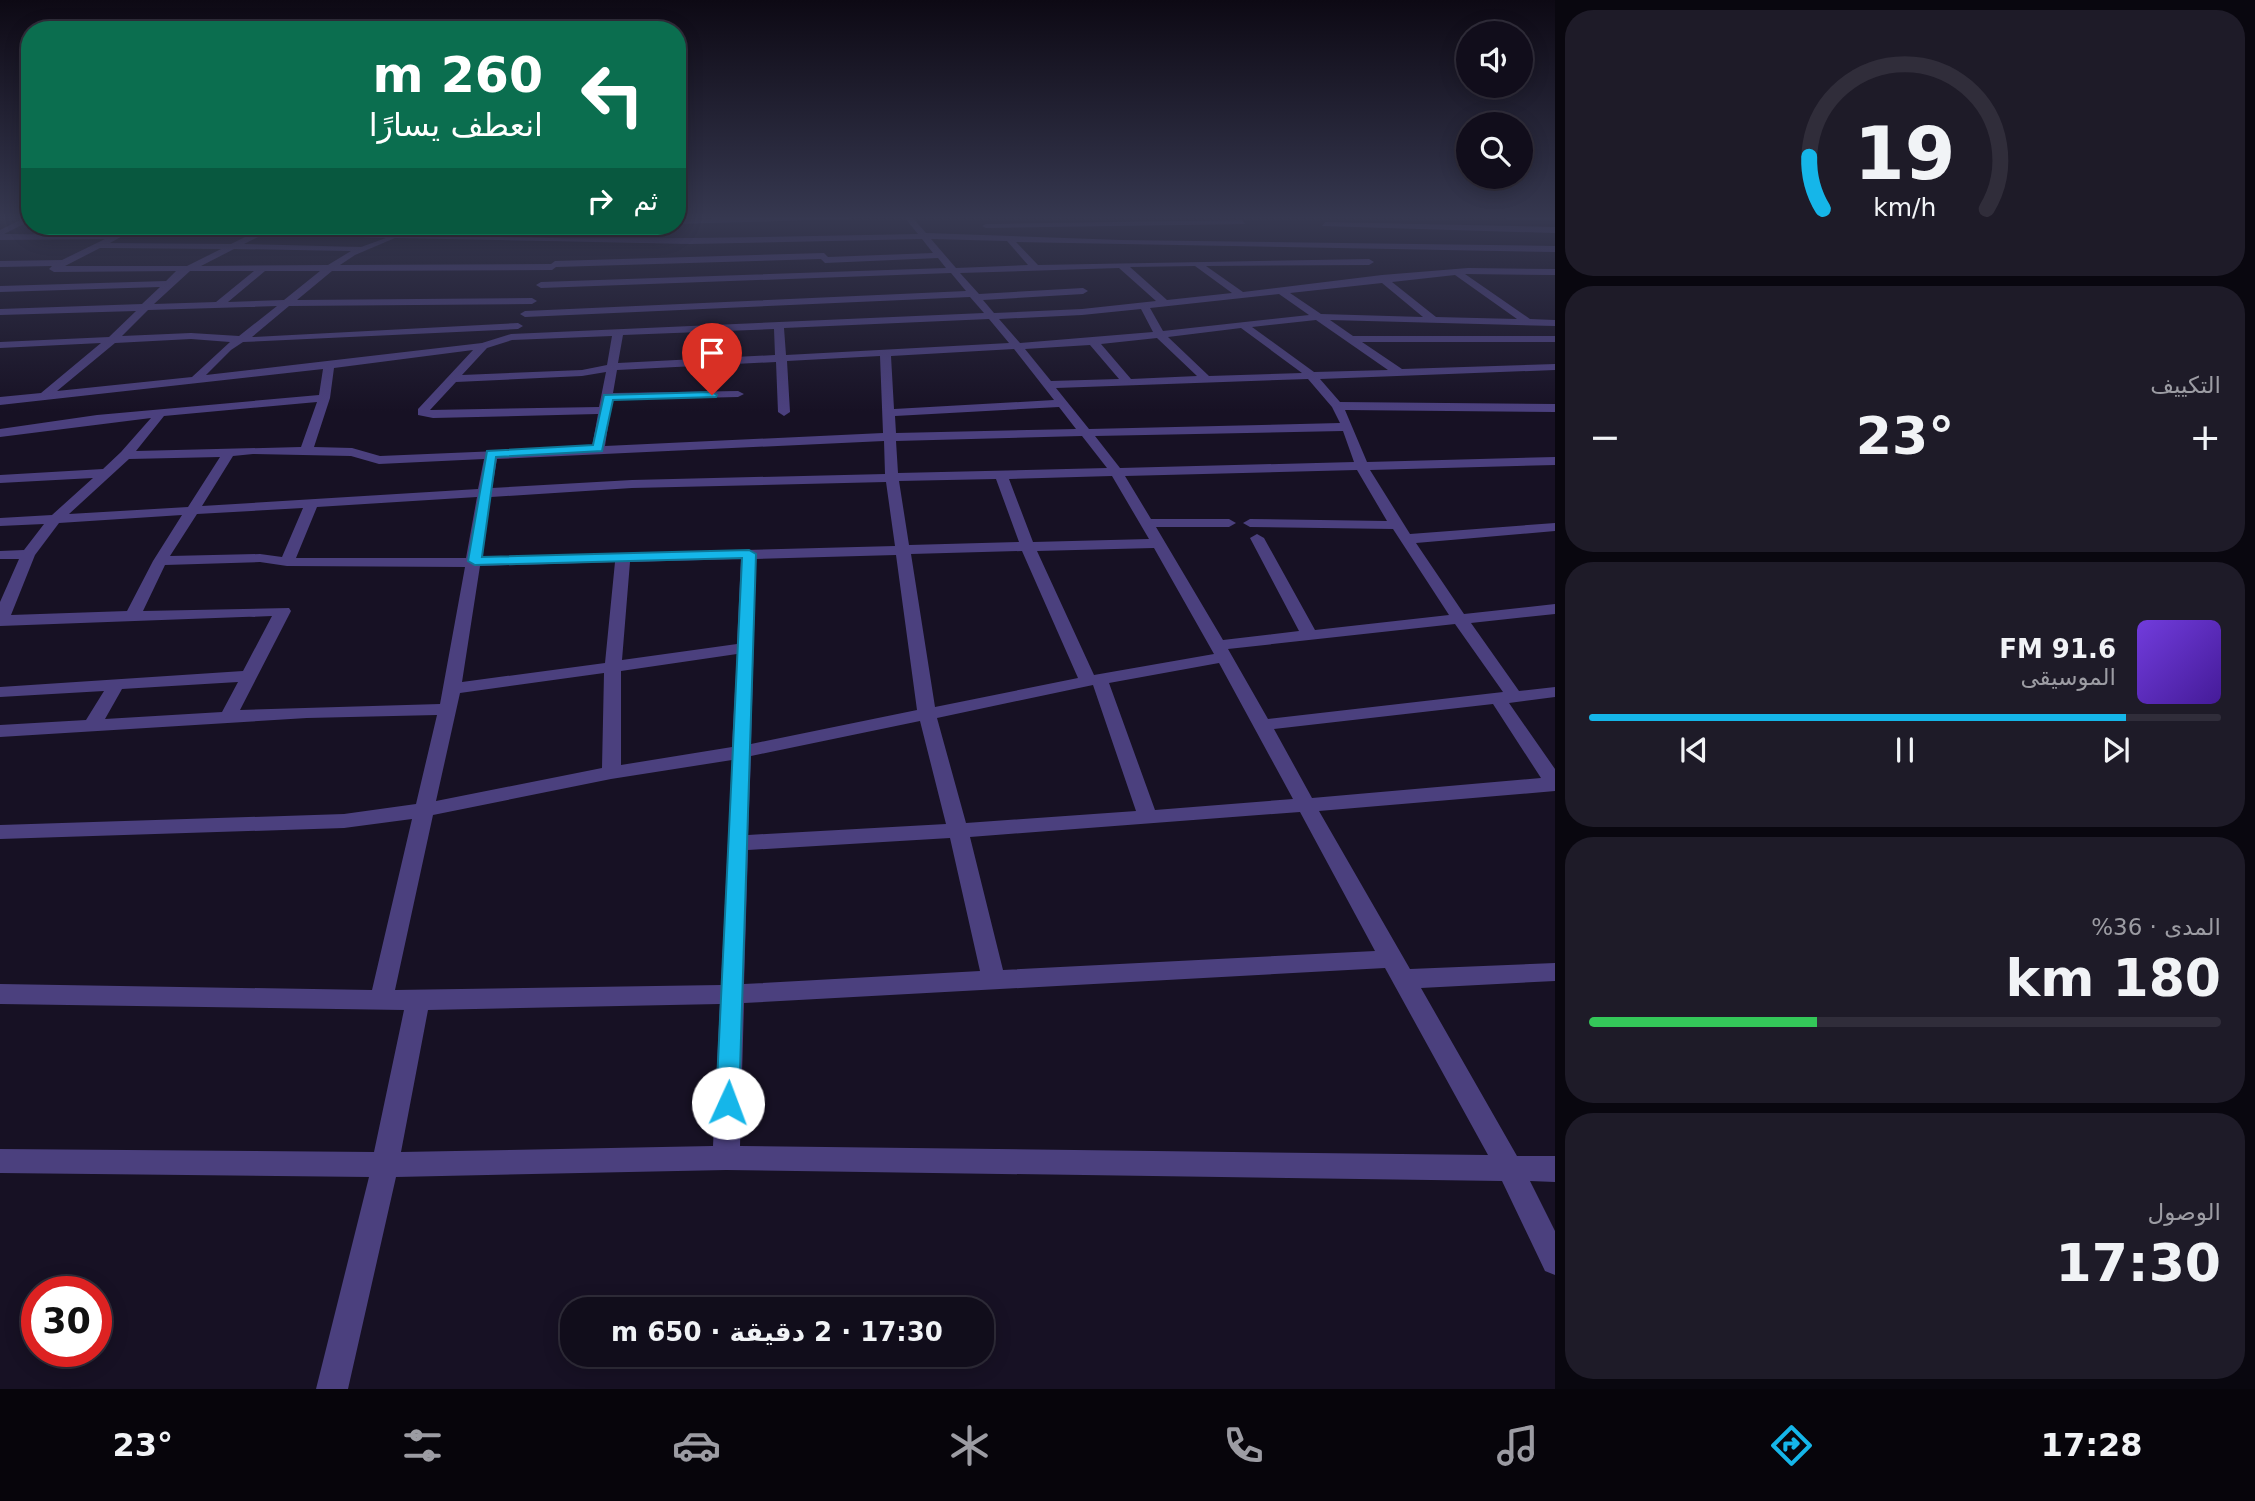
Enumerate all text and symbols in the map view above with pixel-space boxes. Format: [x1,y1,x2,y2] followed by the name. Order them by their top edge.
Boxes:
[1456,21,1533,189] map controls
[1456,21,1533,98] button: sound
[373,47,543,104] text: 260 m
[567,49,658,140] icon: left
[369,106,543,144] text: انعطف يسارًا
[1854,111,1956,196] text: 19
[1456,112,1533,189] button: search
[581,182,619,220] icon: right
[633,186,658,216] text: ثم
[1873,193,1937,222] text: km/h
[682,323,742,395] pin
[693,334,731,372] icon: arrive
[2150,372,2221,398] text: التكييف
[1856,406,1954,466] text: 23°
[1589,415,1621,459] text: −
[2189,415,2221,459] text: +
[1999,634,2116,664] text: 91.6 FM
[2020,664,2116,690] text: الموسيقى
[1675,731,1713,769] icon: previous
[1886,731,1924,769] icon: pause
[2097,731,2135,769] icon: next
[2091,914,2221,940] text: المدى · 36%
[2006,948,2221,1008] text: 180 km
[691,1066,765,1140] position arrow
[2148,1199,2221,1225] text: الوصول
[2055,1233,2221,1293] text: 17:30
[21,1276,112,1367] speed limit sign: 30
[611,1317,943,1347] text: 17:30 · 2 دقيقة · 650 m
[398,1421,447,1470] icon: filters
[672,1421,721,1470] icon: car
[945,1421,994,1470] icon: climate
[1219,1421,1268,1470] icon: phone
[1493,1421,1542,1470] icon: music
[1767,1421,1816,1470] icon: directions
[113,1426,173,1464] text: 23°
[2041,1426,2143,1464] text: 17:28

